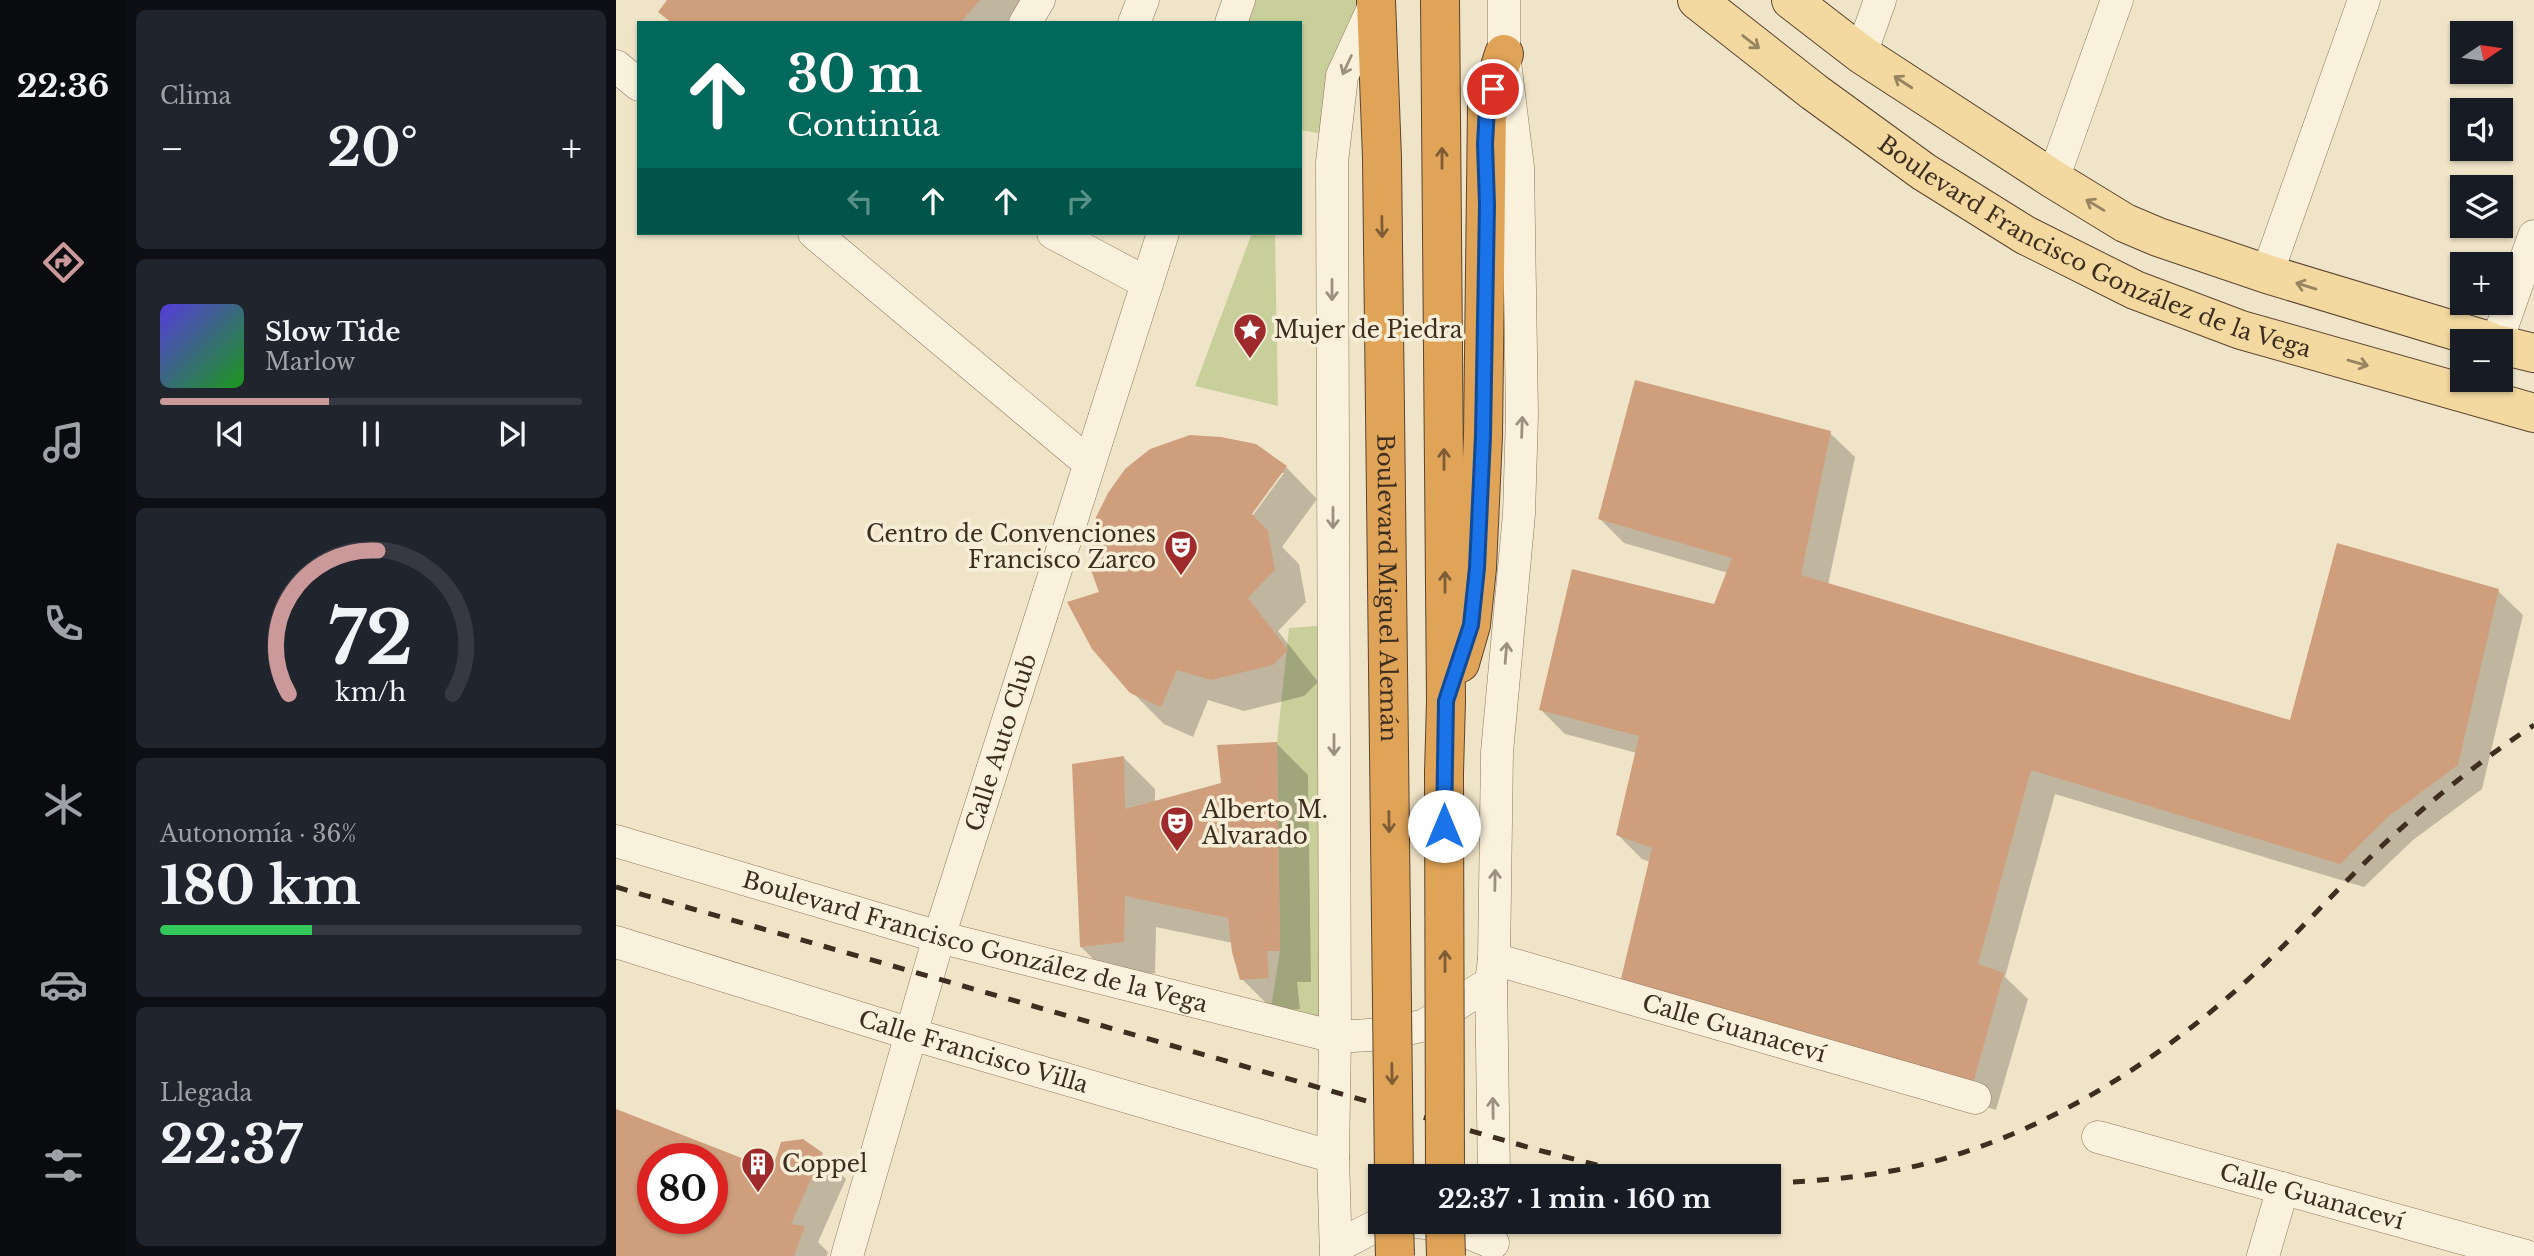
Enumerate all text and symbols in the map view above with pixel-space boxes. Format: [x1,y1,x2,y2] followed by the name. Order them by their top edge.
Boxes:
[2450,21,2513,84] north arrow
[2450,21,2513,392] map controls
[1741,35,1759,50] one-way arrow
[787,44,922,105] text: 30 m
[672,49,763,140] icon: ahead
[1340,53,1353,75] one-way arrow
[1463,59,1523,119] pin
[17,66,109,106] text: 22:36
[1474,70,1512,108] icon: arrive
[1894,75,1913,89] one-way arrow
[160,82,231,110] text: Clima
[2450,98,2513,161] button: sound
[787,105,940,145] text: Continúa
[327,116,418,180] text: 20°
[160,125,184,172] text: −
[561,125,582,172] text: +
[1873,129,2315,363] street label: Boulevard Francisco González de la Vega
[1435,147,1449,170] one-way arrow
[2450,175,2513,238] button: layers
[841,182,879,220] icon: left
[914,182,952,220] icon: ahead
[987,182,1025,220] icon: ahead
[1060,182,1098,220] icon: right
[2085,197,2105,211] one-way arrow
[1375,215,1389,238] one-way arrow
[39,238,88,287] icon: directions
[2450,252,2513,315] button: +
[1325,278,1339,301] one-way arrow
[2295,279,2317,292] one-way arrow
[1231,311,1269,360] place icon: Mujer de Piedra
[265,316,401,348] text: Slow Tide
[1274,316,1463,344] place label: Mujer de Piedra
[2450,329,2513,392] button: −
[265,348,355,376] text: Marlow
[2346,357,2368,370] one-way arrow
[211,415,249,453] icon: previous
[352,415,390,453] icon: pause
[493,415,531,453] icon: next
[1515,415,1528,438] one-way arrow
[39,418,88,467] icon: music
[1371,434,1403,742] street label: Boulevard Miguel Alemán
[1437,448,1451,471] one-way arrow
[1326,506,1340,529] one-way arrow
[866,520,1156,574] place label: Centro de Convenciones Francisco Zarco
[1162,528,1200,577] theatre icon: Centro de Convenciones Francisco Zarco
[1438,571,1452,594] one-way arrow
[329,593,413,684] text: 72
[39,599,88,648] icon: phone
[1500,643,1513,665] one-way arrow
[960,650,1042,835] street label: Calle Auto Club
[336,677,406,708] text: km/h
[1327,733,1341,756] one-way arrow
[39,780,88,829] icon: climate
[1407,789,1481,863] position arrow
[1201,796,1328,850] place label: Alberto M. Alvarado
[1158,804,1196,853] theatre icon: Alberto M. Alvarado
[1383,810,1396,833] one-way arrow
[160,820,357,848] text: Autonomía · 36%
[160,854,361,918] text: 180 km
[739,865,1211,1018] street label: Boulevard Francisco González de la Vega
[1488,869,1502,892] one-way arrow
[1438,950,1452,973] one-way arrow
[39,960,88,1009] icon: car
[1639,989,1829,1068] street label: Calle Guanaceví
[855,1005,1092,1099] street label: Calle Francisco Villa
[1386,1062,1399,1085] one-way arrow
[160,1079,252,1107] text: Llegada
[1486,1097,1500,1120] one-way arrow
[160,1113,302,1177] text: 22:37
[39,1141,88,1190] icon: filters
[637,1143,728,1234] speed limit sign: 80
[739,1145,777,1194] building icon: Coppel
[782,1150,867,1178] place label: Coppel
[2217,1158,2407,1235] street label: Calle Guanaceví
[1438,1183,1711,1215] text: 22:37 · 1 min · 160 m

